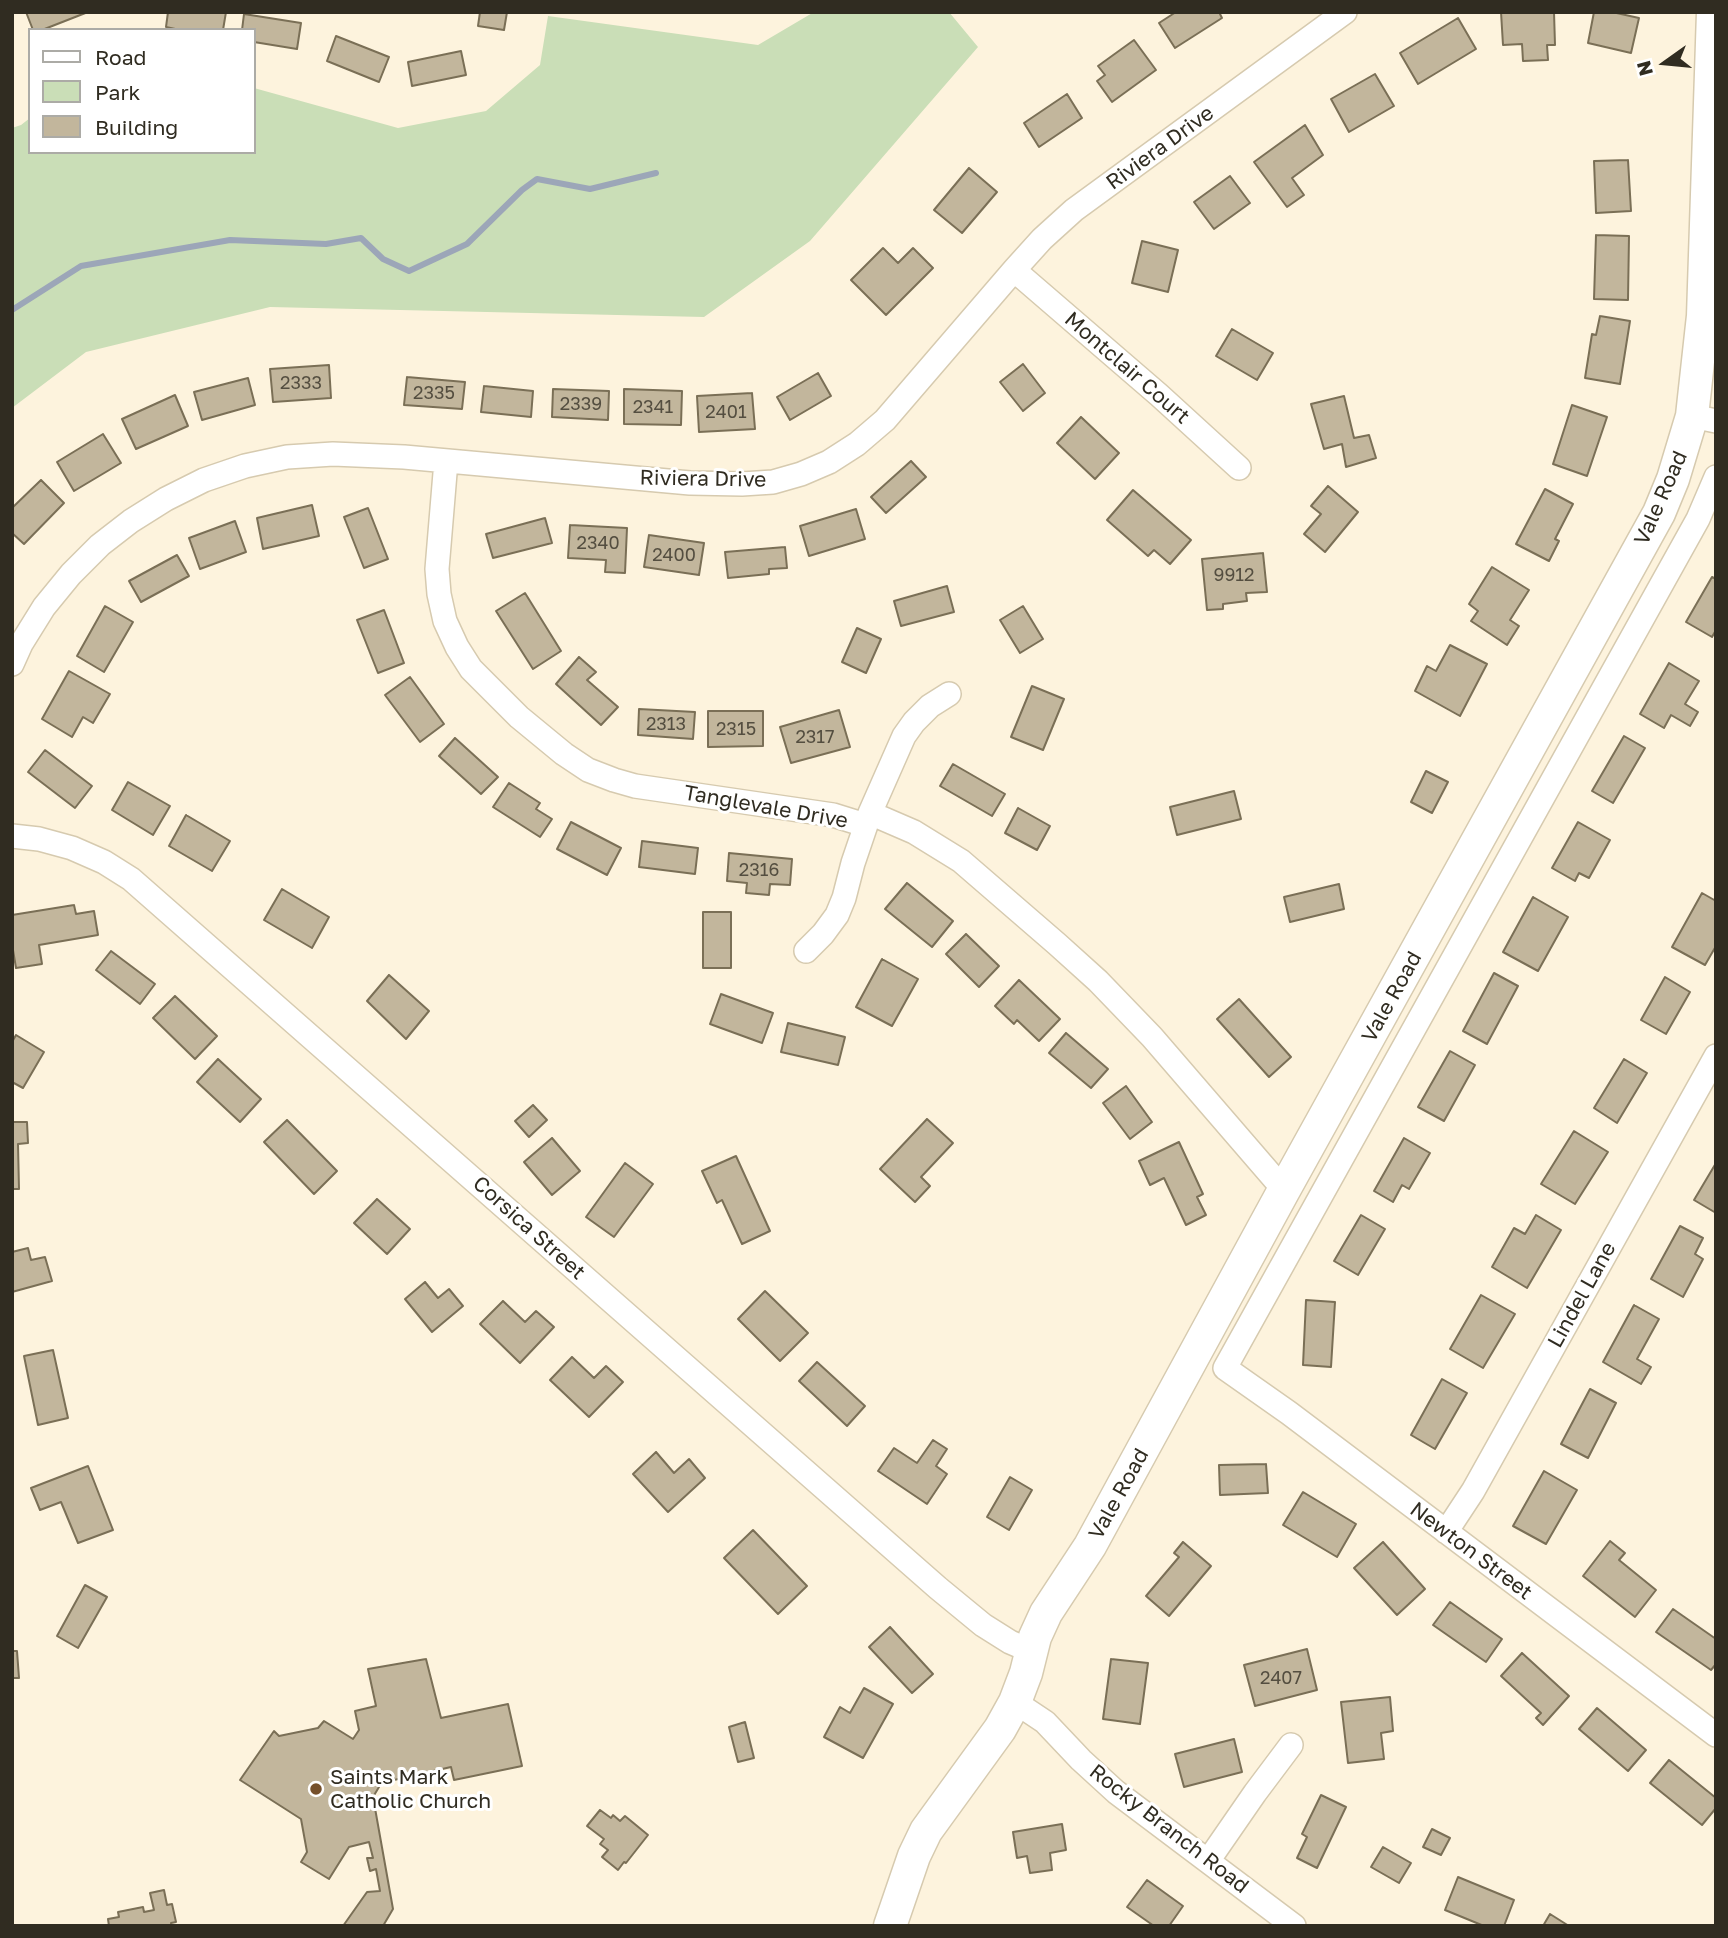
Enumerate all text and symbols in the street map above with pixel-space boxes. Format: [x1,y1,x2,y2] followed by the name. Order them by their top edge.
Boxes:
[28,28,256,154] legend
[1630,28,1700,98] north arrow
[95,44,146,70] text: Road
[1631,59,1657,79] text: N
[95,79,140,105] text: Park
[1101,101,1219,195] street label: Riviera Drive
[95,114,178,140] text: Building
[1059,307,1195,429] street label: Montclair Court
[280,372,322,394] house number: 2333
[413,382,455,404] house number: 2335
[560,393,602,415] house number: 2339
[633,396,673,418] house number: 2341
[705,401,747,423] house number: 2401
[1629,447,1693,549] street label: Vale Road
[639,465,767,493] street label: Riviera Drive
[576,532,620,554] house number: 2340
[652,544,696,566] house number: 2400
[1214,564,1254,586] house number: 9912
[646,713,686,735] house number: 2313
[716,718,756,740] house number: 2315
[795,726,835,748] house number: 2317
[682,780,850,834] street label: Tanglevale Drive
[739,859,779,881] house number: 2316
[1357,947,1427,1047] street label: Vale Road
[468,1171,590,1285] street label: Corsica Street
[1543,1238,1621,1352] street label: Lindel Lane
[1084,1444,1154,1544] street label: Vale Road
[1405,1497,1537,1605] street label: Newton Street
[1260,1667,1302,1689] house number: 2407
[1084,1759,1254,1899] street label: Rocky Branch Road
[330,1764,491,1814] place label: Saints Mark Catholic Church
[308,1781,324,1797] marker: Saints Mark Catholic Church

